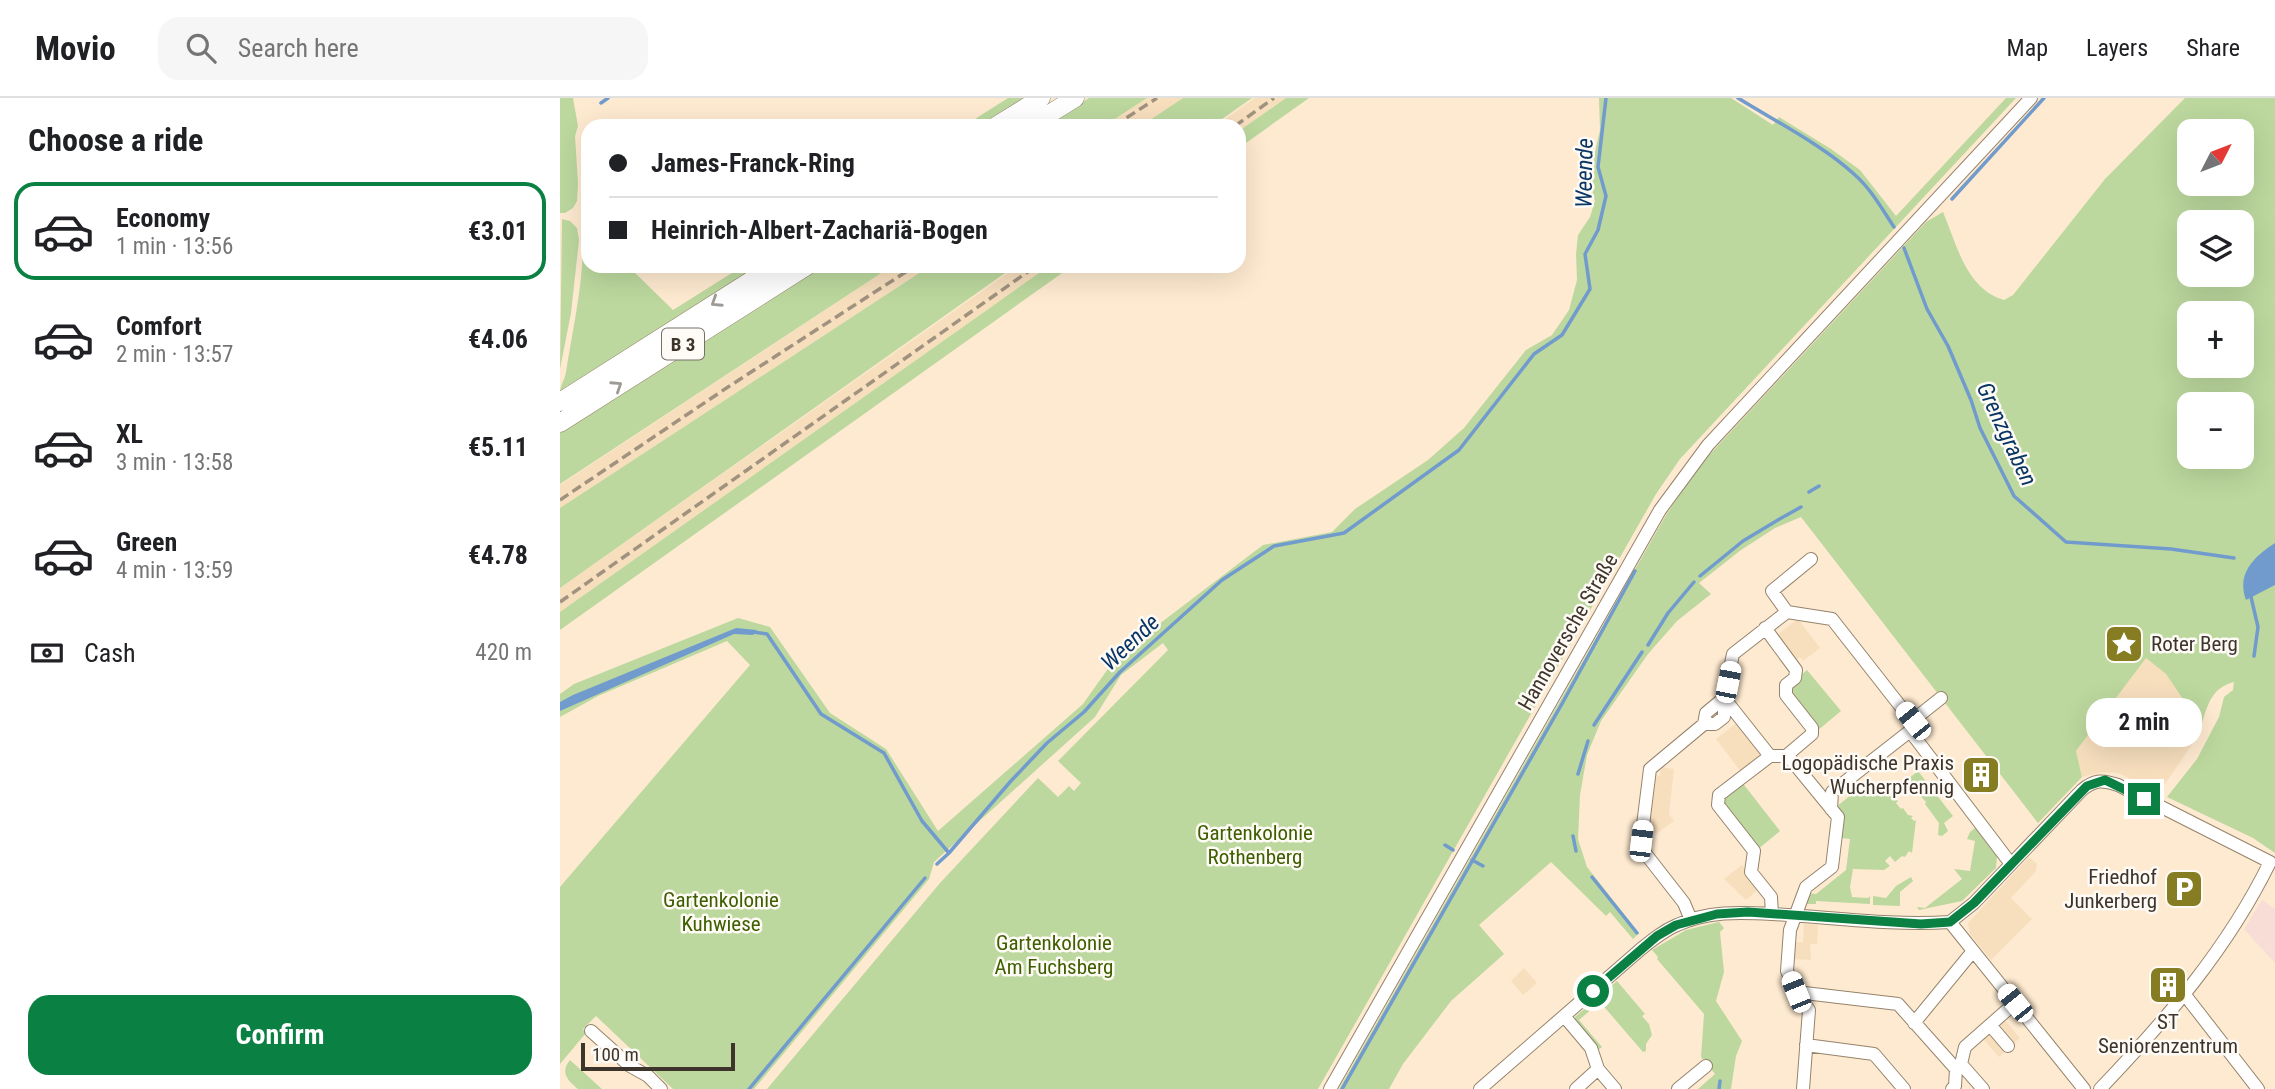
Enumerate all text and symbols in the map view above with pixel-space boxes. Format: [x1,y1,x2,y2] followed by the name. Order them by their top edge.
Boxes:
[158,17,648,80] search box
[35,29,116,68] text: Movio
[182,29,220,67] icon: search
[238,33,359,63] text: Search here
[2007,34,2048,62] text: Map
[2086,34,2148,62] text: Layers
[2186,34,2240,62] text: Share
[2177,119,2254,196] north arrow
[2177,119,2254,469] map controls
[28,121,203,159] text: Choose a ride
[1570,138,1599,208] water label: Weende
[651,148,855,178] text: James-Franck-Ring
[32,200,95,263] icon: car
[116,203,210,233] text: Economy
[2177,210,2254,287] button: layers
[651,215,988,245] text: Heinrich-Albert-Zachariä-Bogen
[468,216,528,246] text: €3.01
[116,233,233,260] text: 1 min · 13:56
[711,294,724,307] one-way arrow
[2177,301,2254,378] button: +
[32,308,95,371] icon: car
[116,311,202,341] text: Comfort
[468,324,528,354] text: €4.06
[662,328,704,360] road number: B 3
[116,341,233,368] text: 2 min · 13:57
[1971,378,2042,490] water label: Grenzgraben
[609,381,622,394] one-way arrow
[2177,392,2254,469] button: −
[32,416,95,479] icon: car
[116,419,143,449] text: XL
[468,432,528,462] text: €5.11
[116,449,233,476] text: 3 min · 13:58
[32,524,95,587] icon: car
[116,527,177,557] text: Green
[468,540,528,570] text: €4.78
[1513,549,1623,715] street label: Hannoversche Straße
[116,557,233,584] text: 4 min · 13:59
[1096,609,1165,676] water label: Weende
[2103,623,2145,665] place icon: Roter Berg
[2151,632,2238,656] place label: Roter Berg
[28,634,66,672] icon: cash
[84,638,136,668] text: Cash
[475,639,532,666] text: 420 m
[1714,659,1743,705] car
[1892,698,1935,744] car
[2086,698,2202,746] callout: 2 min
[2118,709,2170,736] text: 2 min
[1782,751,1954,799] place label: Logopädische Praxis Wucherpfennig
[1960,754,2002,796] building icon: Logopädische Praxis Wucherpfennig
[2128,783,2160,815] route end
[1629,819,1654,863] car
[1197,821,1313,869] park label: Gartenkolonie Rothenberg
[2064,865,2157,913] place label: Friedhof Junkerberg
[2163,868,2205,910] parking icon: Friedhof Junkerberg
[663,888,779,936] park label: Gartenkolonie Kuhwiese
[995,931,1113,979] park label: Gartenkolonie Am Fuchsberg
[2147,964,2189,1006] building icon: ST Seniorenzentrum
[1779,969,1814,1015] car
[1577,975,1609,1007] route start
[1994,980,2037,1026] car
[28,995,532,1075] button: Confirm
[2098,1010,2238,1058] place label: ST Seniorenzentrum
[581,1040,735,1072] scale bar
[592,1043,639,1066] text: 100 m

